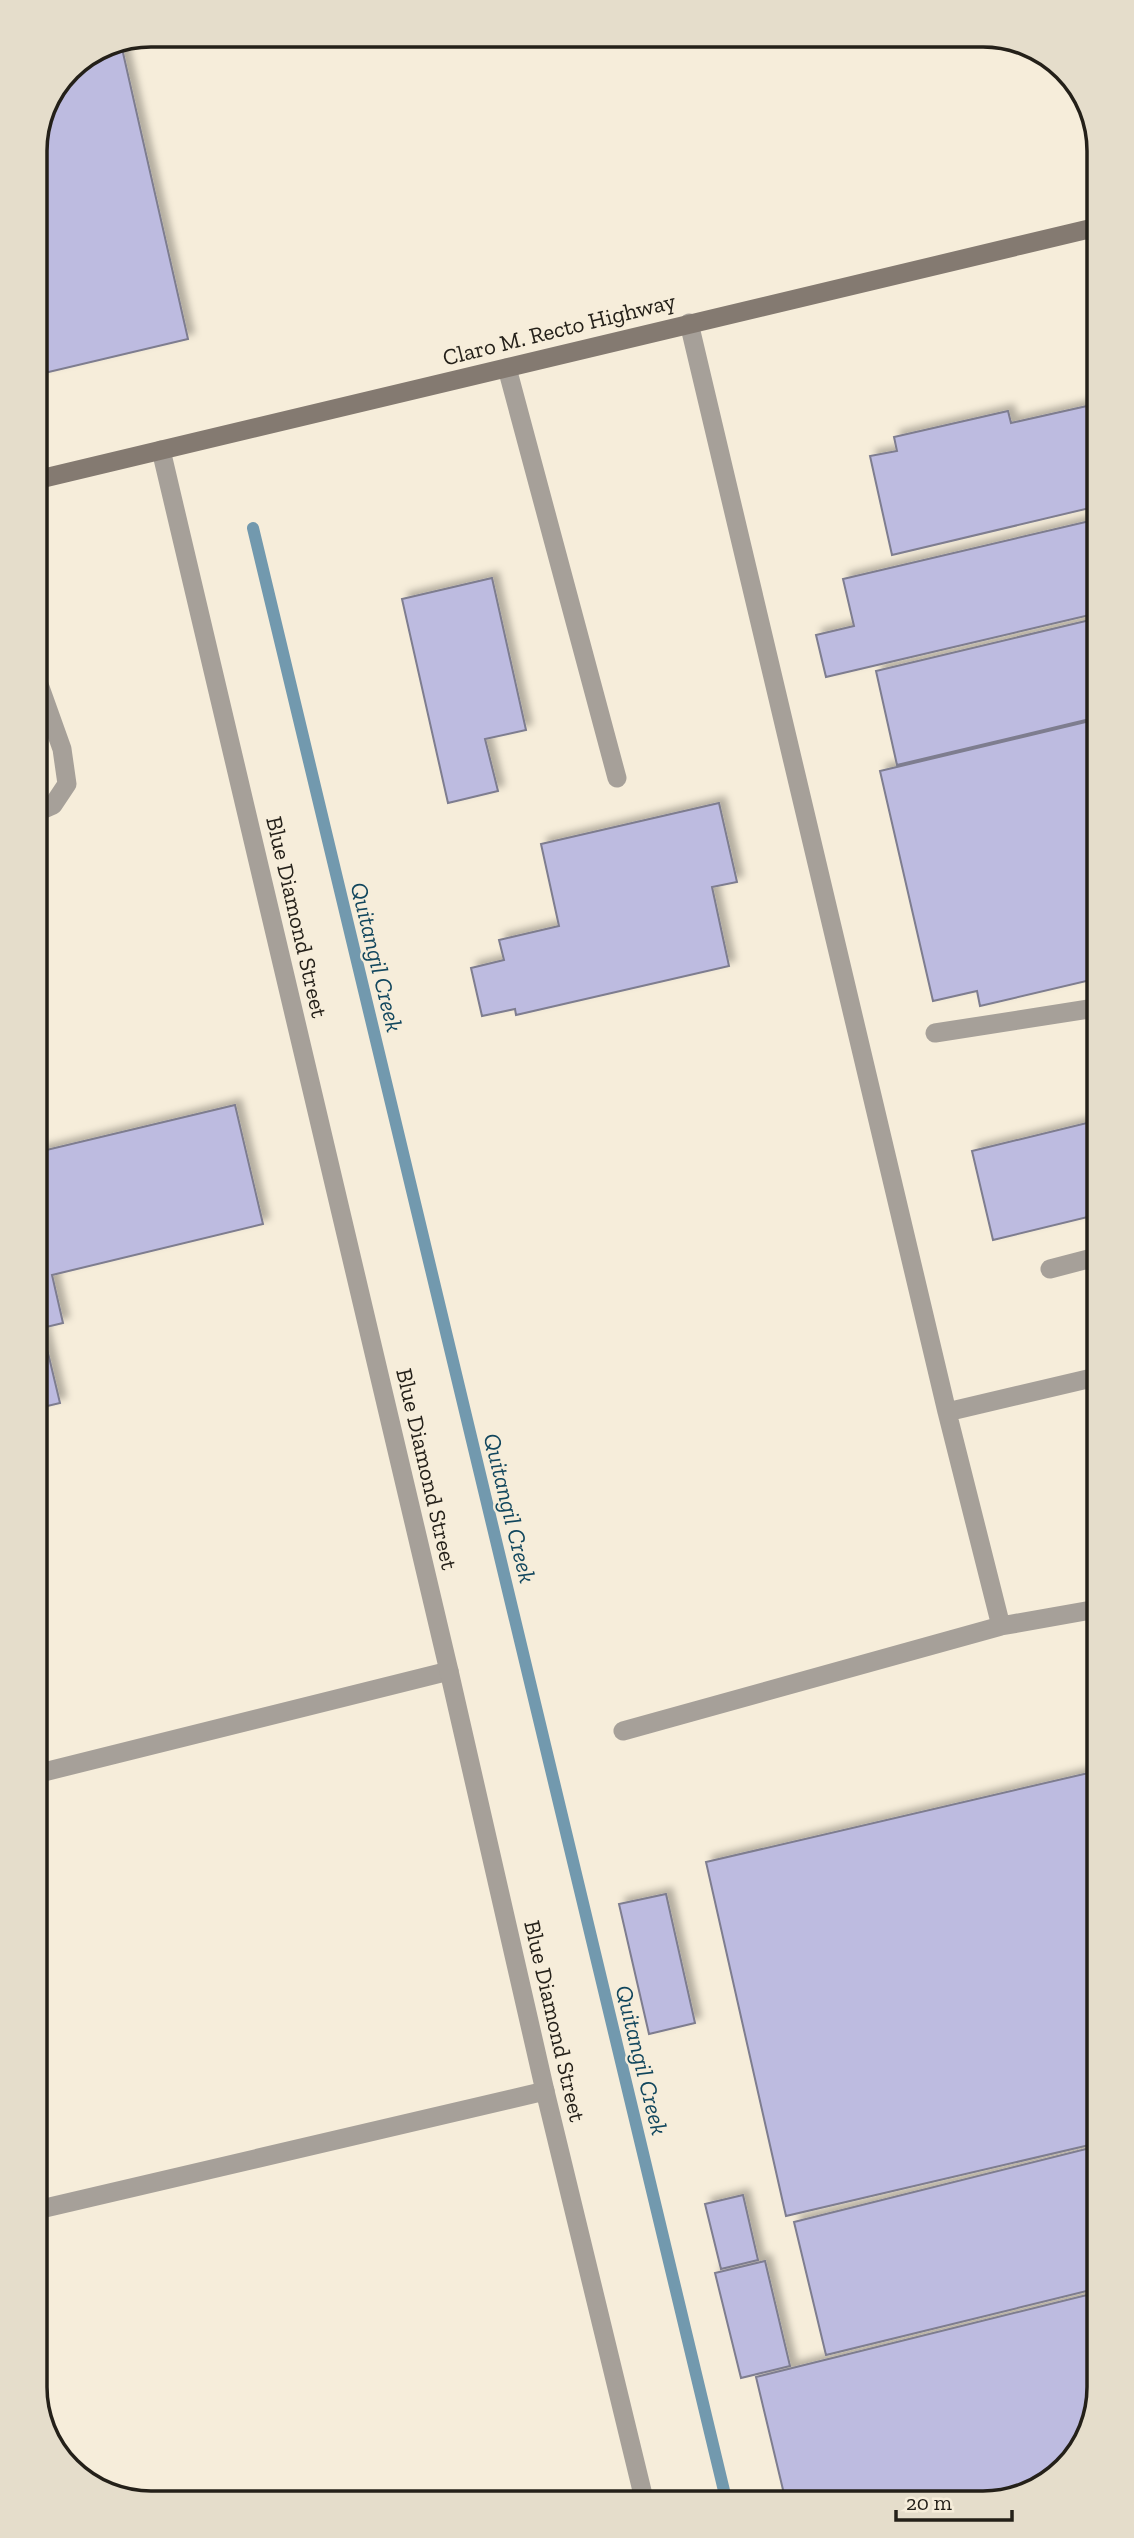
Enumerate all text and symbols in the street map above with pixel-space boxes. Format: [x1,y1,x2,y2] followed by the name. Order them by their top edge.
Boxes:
[440,286,679,371] street label: Claro M. Recto Highway
[260,814,334,1021] street label: Blue Diamond Street
[344,879,410,1035] water label: Quitangil Creek
[390,1366,464,1573] street label: Blue Diamond Street
[477,1430,543,1586] water label: Quitangil Creek
[518,1918,592,2125] street label: Blue Diamond Street
[609,1982,675,2138] water label: Quitangil Creek
[896,2478,1012,2522] scale bar
[906,2490,952,2515] text: 20 m

